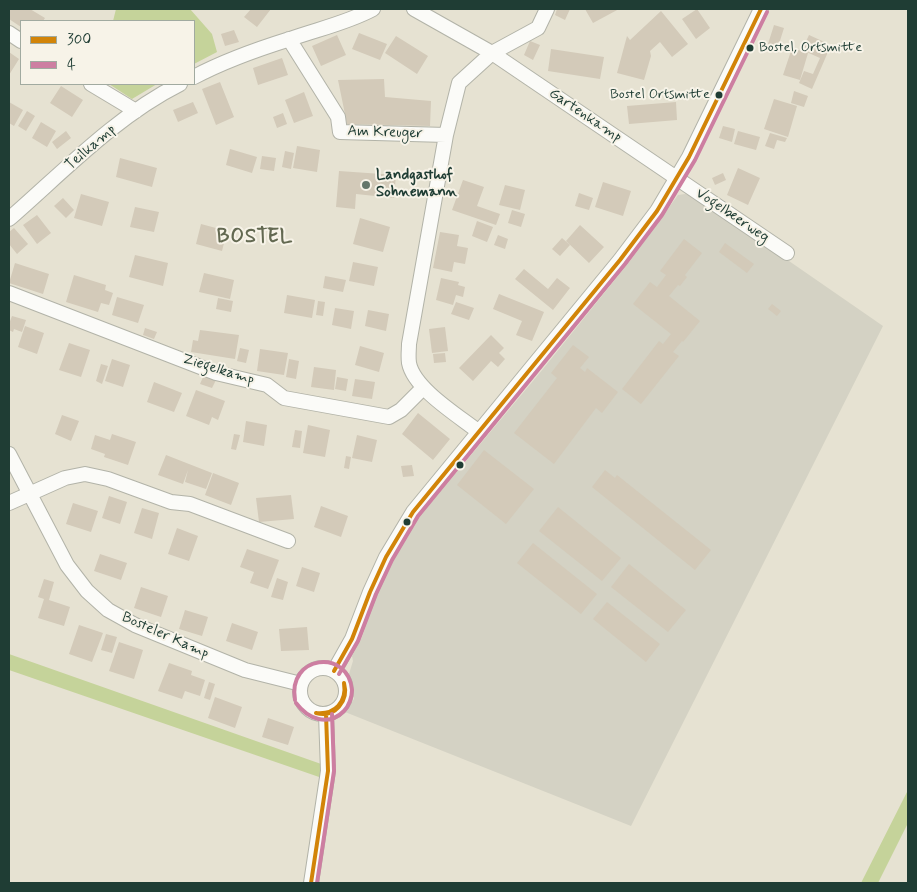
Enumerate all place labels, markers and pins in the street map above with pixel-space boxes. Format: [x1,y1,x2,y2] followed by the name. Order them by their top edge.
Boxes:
[759,40,862,56] place label: Bostel, Ortsmitte
[745,43,755,53] marker: Bostel, Ortsmitte
[610,87,710,103] place label: Bostel Ortsmitte
[714,90,724,100] marker: Bostel Ortsmitte
[376,167,457,202] place label: Landgasthof Sohnemann
[360,179,372,191] marker: Landgasthof Sohnemann
[455,460,465,470] unlabelled marker
[402,517,412,527] unlabelled marker

